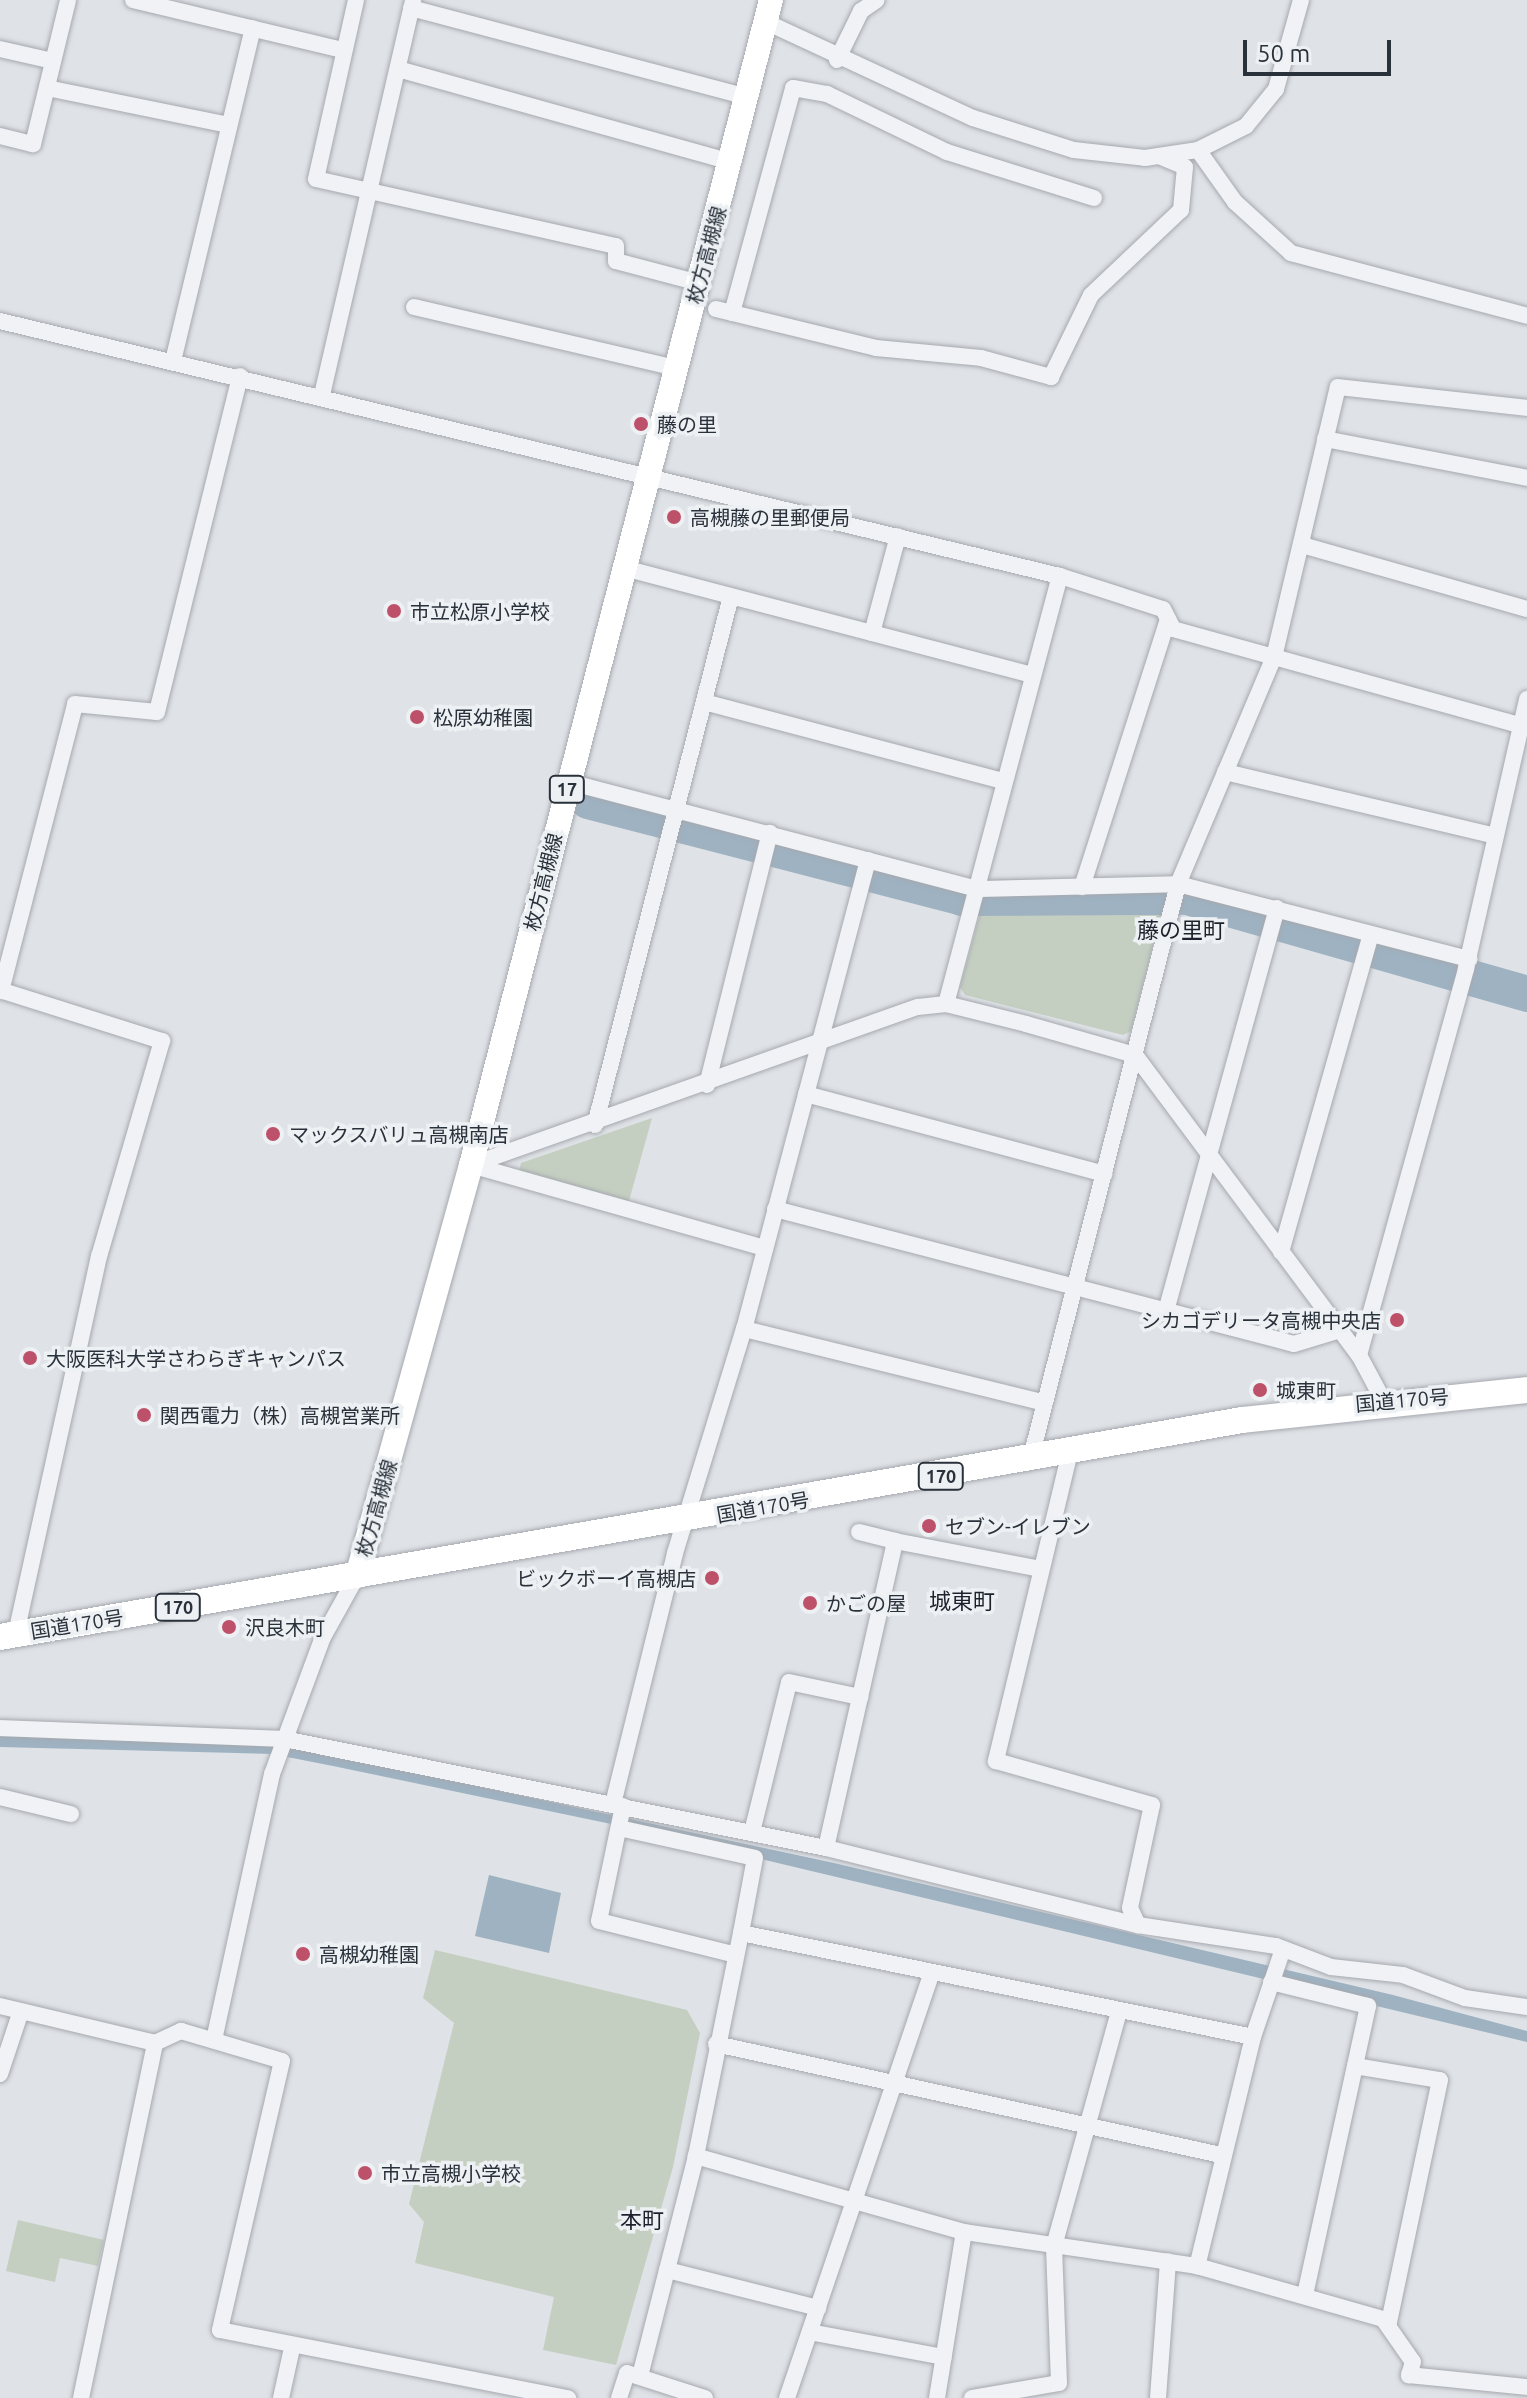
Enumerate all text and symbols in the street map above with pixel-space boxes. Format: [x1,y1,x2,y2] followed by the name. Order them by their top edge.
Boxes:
[1247,24,1395,74] scale bar
[1257,40,1310,67] text: 50 m
[681,204,731,306] street label: 枚方高槻線
[657,412,717,436] place label: 藤の里
[632,415,650,433] marker: 藤の里
[690,505,850,529] place label: 高槻藤の里郵便局
[665,508,683,526] marker: 高槻藤の里郵便局
[410,599,550,623] place label: 市立松原小学校
[385,602,403,620] marker: 市立松原小学校
[433,705,533,729] place label: 松原幼稚園
[408,708,426,726] marker: 松原幼稚園
[547,775,587,803] road number: 17
[519,831,567,933] street label: 枚方高槻線
[1137,917,1225,943] district label: 藤の里町
[289,1122,509,1146] place label: マックスバリュ高槻南店
[264,1125,282,1143] marker: マックスバリュ高槻南店
[1141,1308,1381,1332] place label: シカゴデリータ高槻中央店
[1388,1311,1406,1329] marker: シカゴデリータ高槻中央店
[46,1346,346,1370] place label: 大阪医科大学さわらぎキャンパス
[21,1349,39,1367] marker: 大阪医科大学さわらぎキャンパス
[1276,1378,1336,1402] place label: 城東町
[1251,1381,1269,1399] marker: 城東町
[1354,1384,1450,1416] street label: 国道170号
[160,1403,400,1427] place label: 関西電力（株）高槻営業所
[135,1406,153,1424] marker: 関西電力（株）高槻営業所
[351,1457,401,1559] street label: 枚方高槻線
[917,1462,965,1490] road number: 170
[715,1487,811,1527] street label: 国道170号
[945,1514,1091,1538] place label: セブン-イレブン
[920,1517,938,1535] marker: セブン-イレブン
[516,1566,696,1590] place label: ビックボーイ高槻店
[703,1569,721,1587] marker: ビックボーイ高槻店
[929,1588,995,1614] district label: 城東町
[826,1591,906,1615] place label: かごの屋
[154,1593,202,1621] road number: 170
[801,1594,819,1612] marker: かごの屋
[29,1605,125,1643] street label: 国道170号
[245,1615,325,1639] place label: 沢良木町
[220,1618,238,1636] marker: 沢良木町
[319,1942,419,1966] place label: 高槻幼稚園
[294,1945,312,1963] marker: 高槻幼稚園
[381,2161,521,2185] place label: 市立高槻小学校
[356,2164,374,2182] marker: 市立高槻小学校
[620,2207,664,2233] district label: 本町

